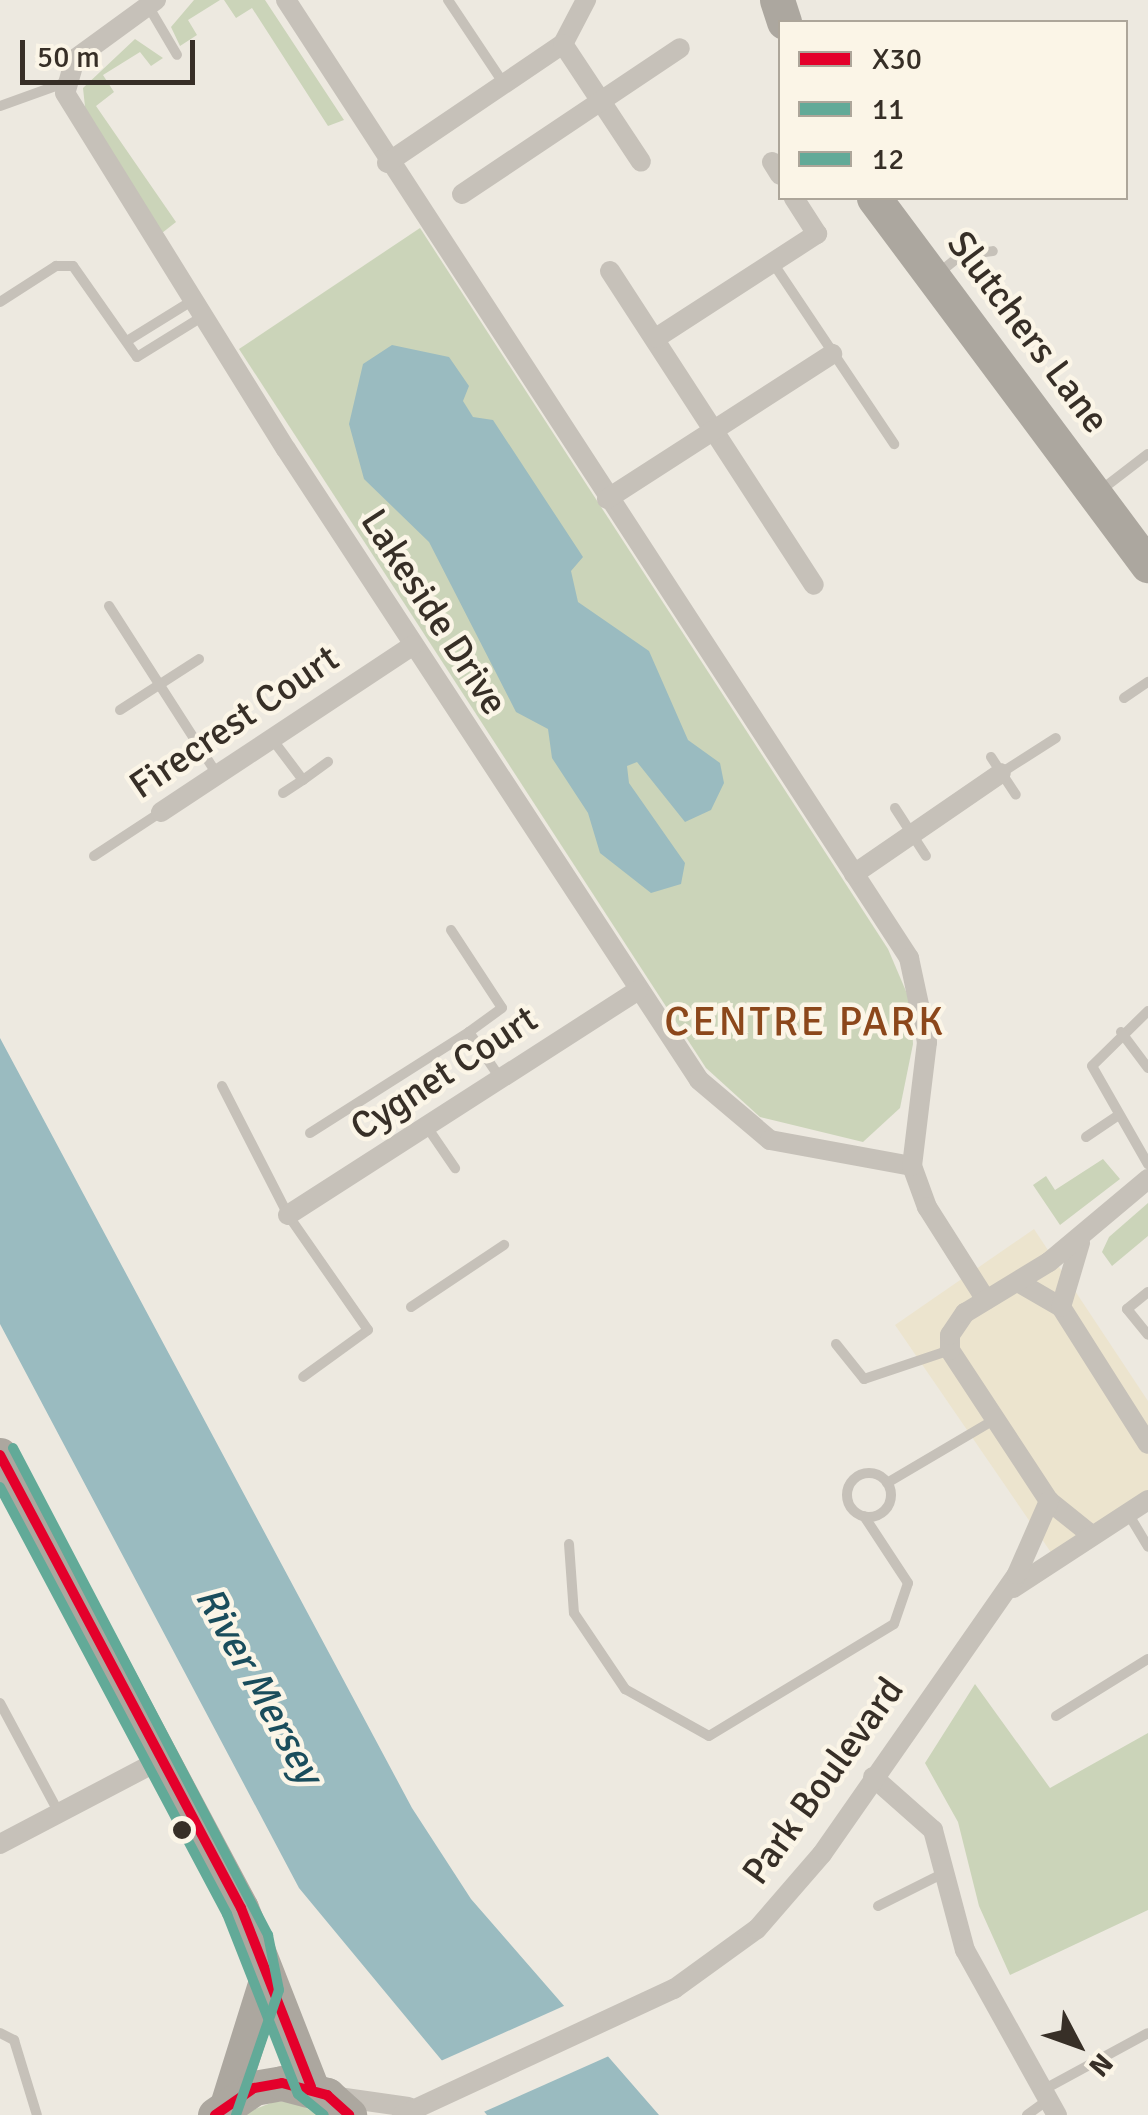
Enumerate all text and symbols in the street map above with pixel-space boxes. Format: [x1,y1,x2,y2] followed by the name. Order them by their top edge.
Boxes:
[25,20,200,82] scale bar
[778,20,1128,200] legend
[37,39,100,76] text: 50 m
[872,41,922,78] text: X30
[872,91,904,128] text: 11
[872,141,904,178] text: 12
[937,222,1119,442] street label: Slutchers Lane
[351,501,517,723] street label: Lakeside Drive
[121,635,347,809] street label: Firecrest Court
[342,996,546,1150] street label: Cygnet Court
[664,997,946,1047] district label: CENTRE PARK
[185,1578,333,1792] water label: River Mersey
[733,1669,913,1893] street label: Park Boulevard
[172,1820,192,1840] unlabelled marker
[1028,1995,1128,2095] north arrow
[1081,2046,1120,2083] text: N

